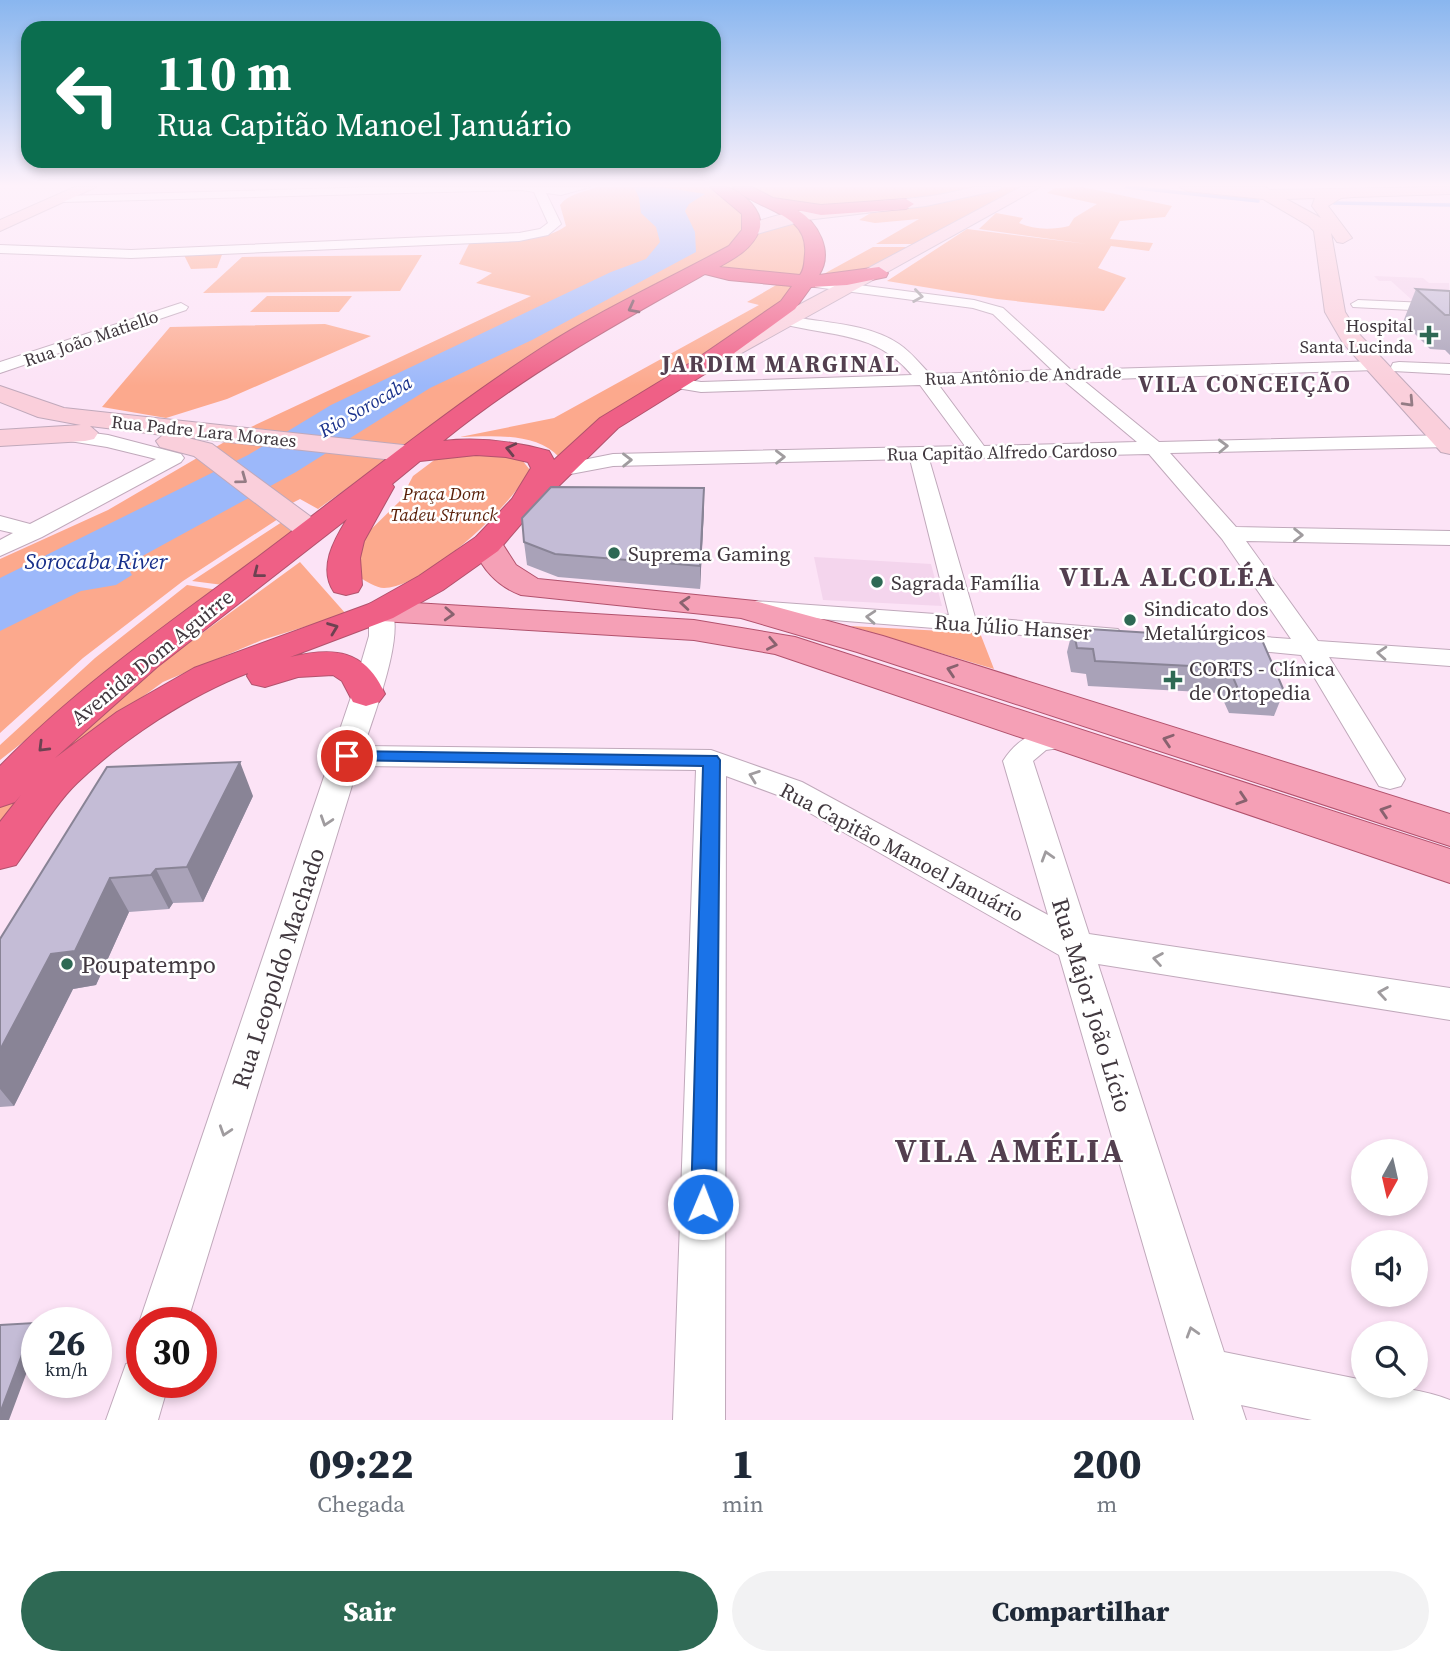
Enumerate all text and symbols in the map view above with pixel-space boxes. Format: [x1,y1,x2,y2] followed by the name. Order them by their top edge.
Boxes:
[157,39,292,106] text: 110 m
[42,49,133,140] icon: left
[157,103,572,147] text: Rua Capitão Manoel Januário
[913,288,924,303] one-way arrow
[628,300,640,313] one-way arrow
[20,303,162,373] street label: Rua João Matiello
[1300,313,1414,359] place label: Hospital Santa Lucinda
[1419,325,1439,345] marker: Hospital Santa Lucinda
[660,348,900,380] district label: JARDIM MARGINAL
[924,359,1122,391] street label: Rua Antônio de Andrade
[1138,368,1352,400] district label: VILA CONCEIÇÃO
[313,369,416,444] water label: Rio Sorocaba
[1400,394,1413,407] one-way arrow
[110,409,298,453] street label: Rua Padre Lara Moraes
[886,437,1118,467] street label: Rua Capitão Alfredo Cardoso
[1218,439,1229,454] one-way arrow
[505,443,517,457] one-way arrow
[775,449,786,464] one-way arrow
[622,452,633,467] one-way arrow
[234,471,247,483] one-way arrow
[390,481,498,527] park label: Praça Dom Tadeu Strunck
[1293,527,1304,543] one-way arrow
[628,539,791,568] place label: Suprema Gaming
[24,545,168,577] water label: Sorocaba River
[606,545,622,561] marker: Suprema Gaming
[1059,557,1277,595] district label: VILA ALCOLÉA
[253,565,265,578] one-way arrow
[891,568,1040,597] place label: Sagrada Família
[869,574,885,590] marker: Sagrada Família
[65,582,239,732] street label: Avenida Dom Aguirre
[1144,594,1269,647] place label: Sindicato dos Metalúrgicos
[679,596,690,611] one-way arrow
[443,607,454,622] one-way arrow
[933,607,1093,647] street label: Rua Júlio Hanser
[865,610,876,625] one-way arrow
[1122,612,1138,628] marker: Sindicato dos Metalúrgicos
[327,622,339,636] one-way arrow
[766,636,778,651] one-way arrow
[1376,646,1387,661] one-way arrow
[1189,654,1335,707] place label: CORTS - Clínica de Ortopedia
[946,664,959,678] one-way arrow
[1163,670,1183,690] marker: CORTS - Clínica de Ortopedia
[317,726,377,786] pin
[1163,734,1175,749] one-way arrow
[328,737,366,775] icon: arrive
[38,738,51,751] one-way arrow
[748,770,760,784] one-way arrow
[775,775,1029,929] street label: Rua Capitão Manoel Januário
[1235,791,1248,805] one-way arrow
[1379,805,1391,819] one-way arrow
[319,815,334,827] one-way arrow
[223,843,333,1093] street label: Rua Leopoldo Machado
[1040,850,1055,862] one-way arrow
[1044,894,1140,1116] street label: Rua Major João Lício
[81,948,216,981] place label: Poupatempo
[1152,952,1164,967] one-way arrow
[59,956,75,972] marker: Poupatempo
[1377,986,1388,1001] one-way arrow
[219,1124,234,1136] one-way arrow
[895,1128,1125,1173] district label: VILA AMÉLIA
[1351,1139,1428,1216] north arrow
[1351,1139,1428,1398] map controls
[666,1167,740,1241] position arrow
[1351,1230,1428,1307] button: sound
[126,1307,217,1398] speed limit sign: 30
[48,1319,85,1367] text: 26
[1351,1321,1428,1398] button: search
[1185,1326,1200,1338] one-way arrow
[45,1357,88,1382] text: km/h
[308,1434,414,1492] text: 09:22
[731,1434,754,1492] text: 1
[1072,1434,1142,1492] text: 200
[317,1488,405,1520] text: Chegada
[722,1488,764,1520] text: min
[1096,1488,1117,1520] text: m
[21,1571,718,1651] button: Sair
[732,1571,1429,1651] button: Compartilhar

